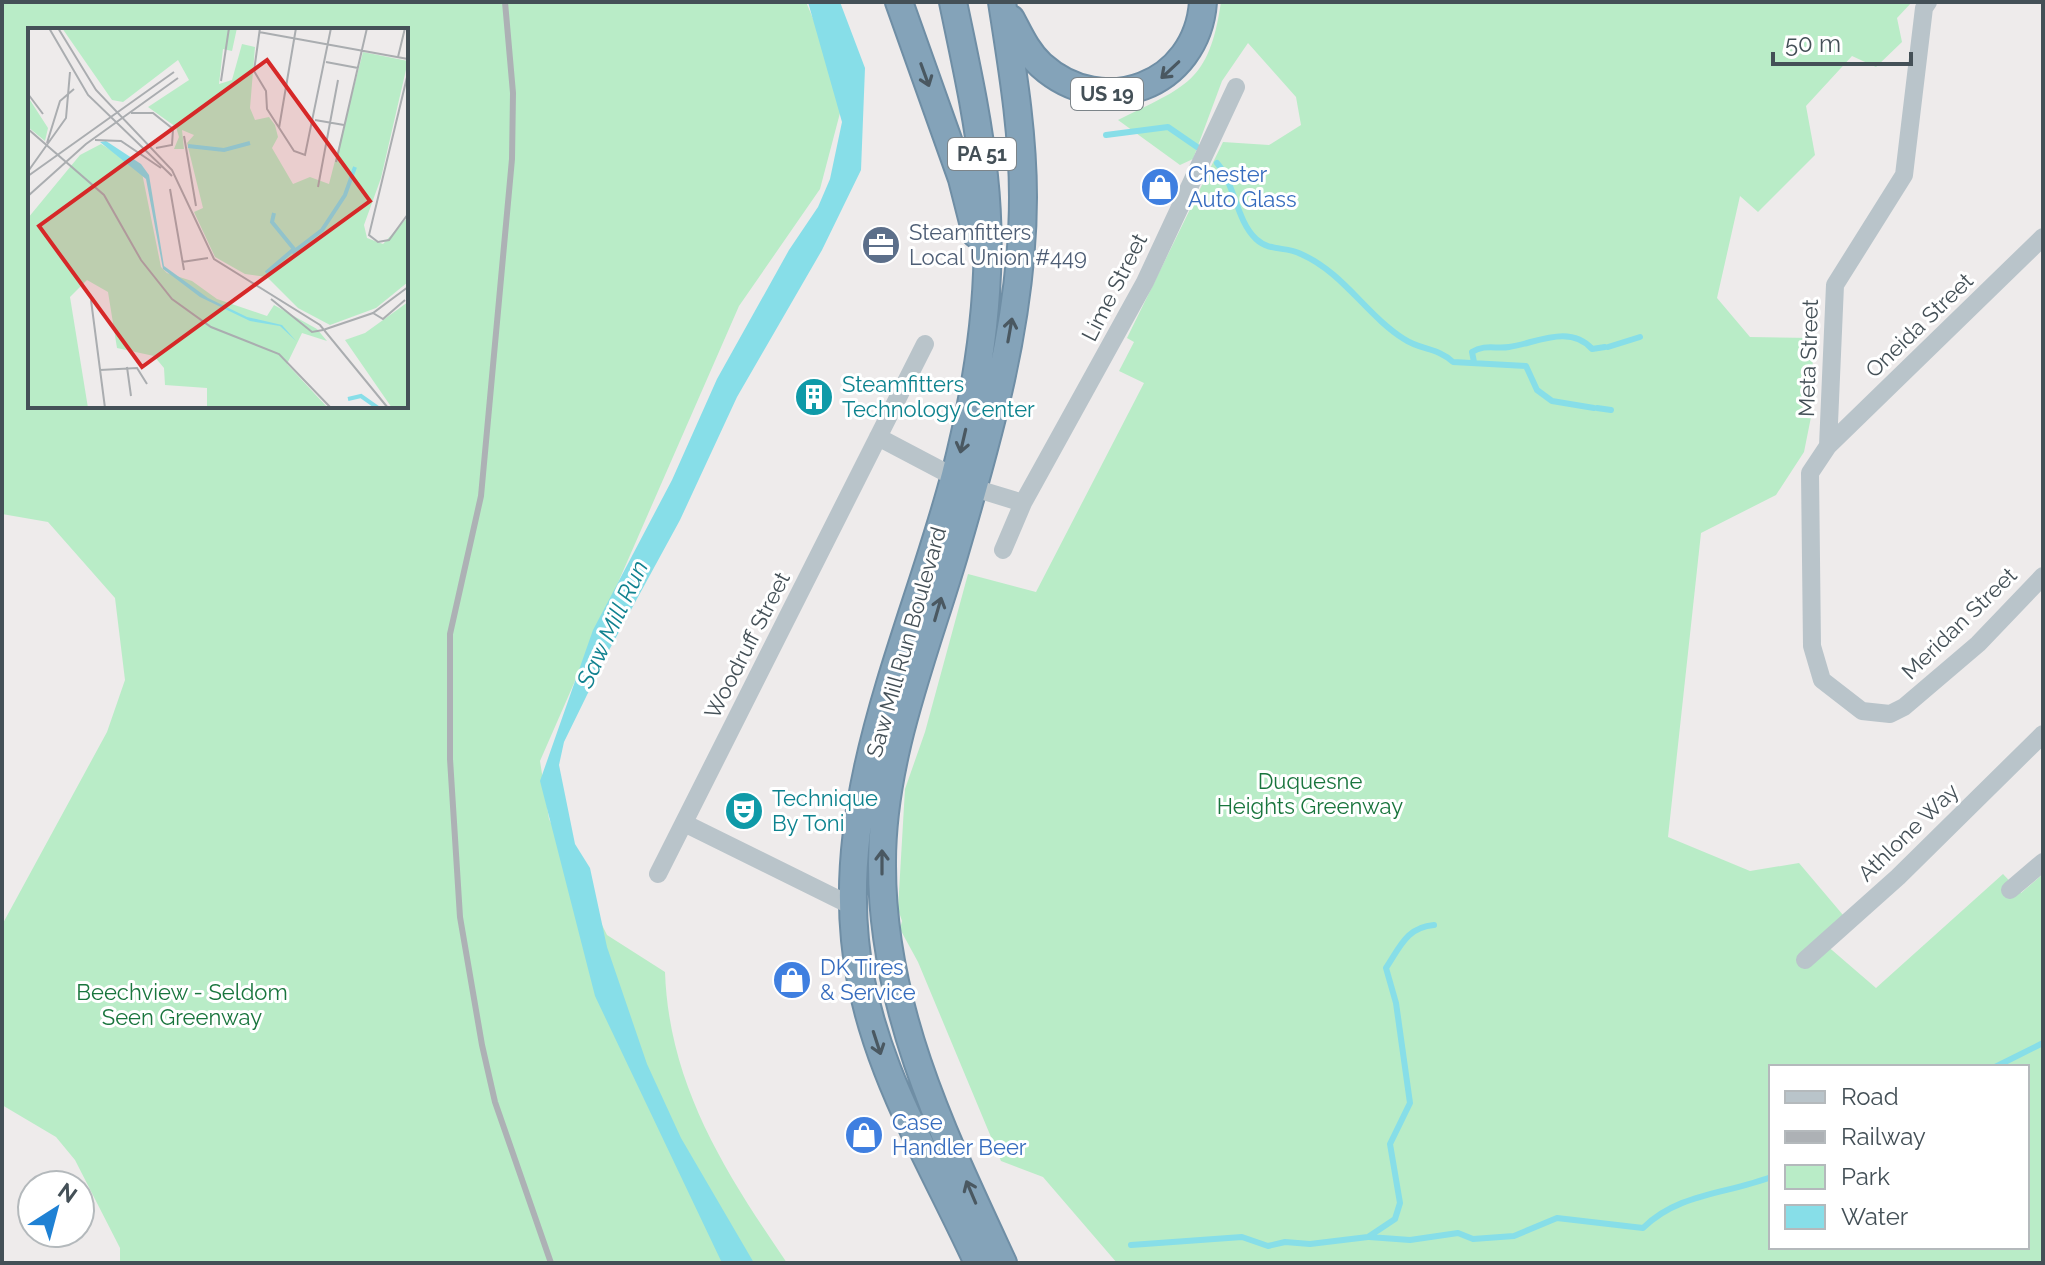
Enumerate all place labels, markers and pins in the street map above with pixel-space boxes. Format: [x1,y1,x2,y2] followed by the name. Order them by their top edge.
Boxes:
[1188,161,1297,212] place label: Chester Auto Glass
[1139,166,1181,208] shop icon: Chester Auto Glass
[909,219,1087,270] place label: Steamfitters Local Union #449
[860,224,902,266] office icon: Steamfitters Local Union #449
[842,371,1035,422] place label: Steamfitters Technology Center
[793,376,835,418] building icon: Steamfitters Technology Center
[772,785,878,836] place label: Technique By Toni
[723,790,765,832] theatre icon: Technique By Toni
[820,954,916,1005] place label: DK Tires & Service
[771,959,813,1001] shop icon: DK Tires & Service
[892,1109,1027,1160] place label: Case Handler Beer
[843,1114,885,1156] shop icon: Case Handler Beer

